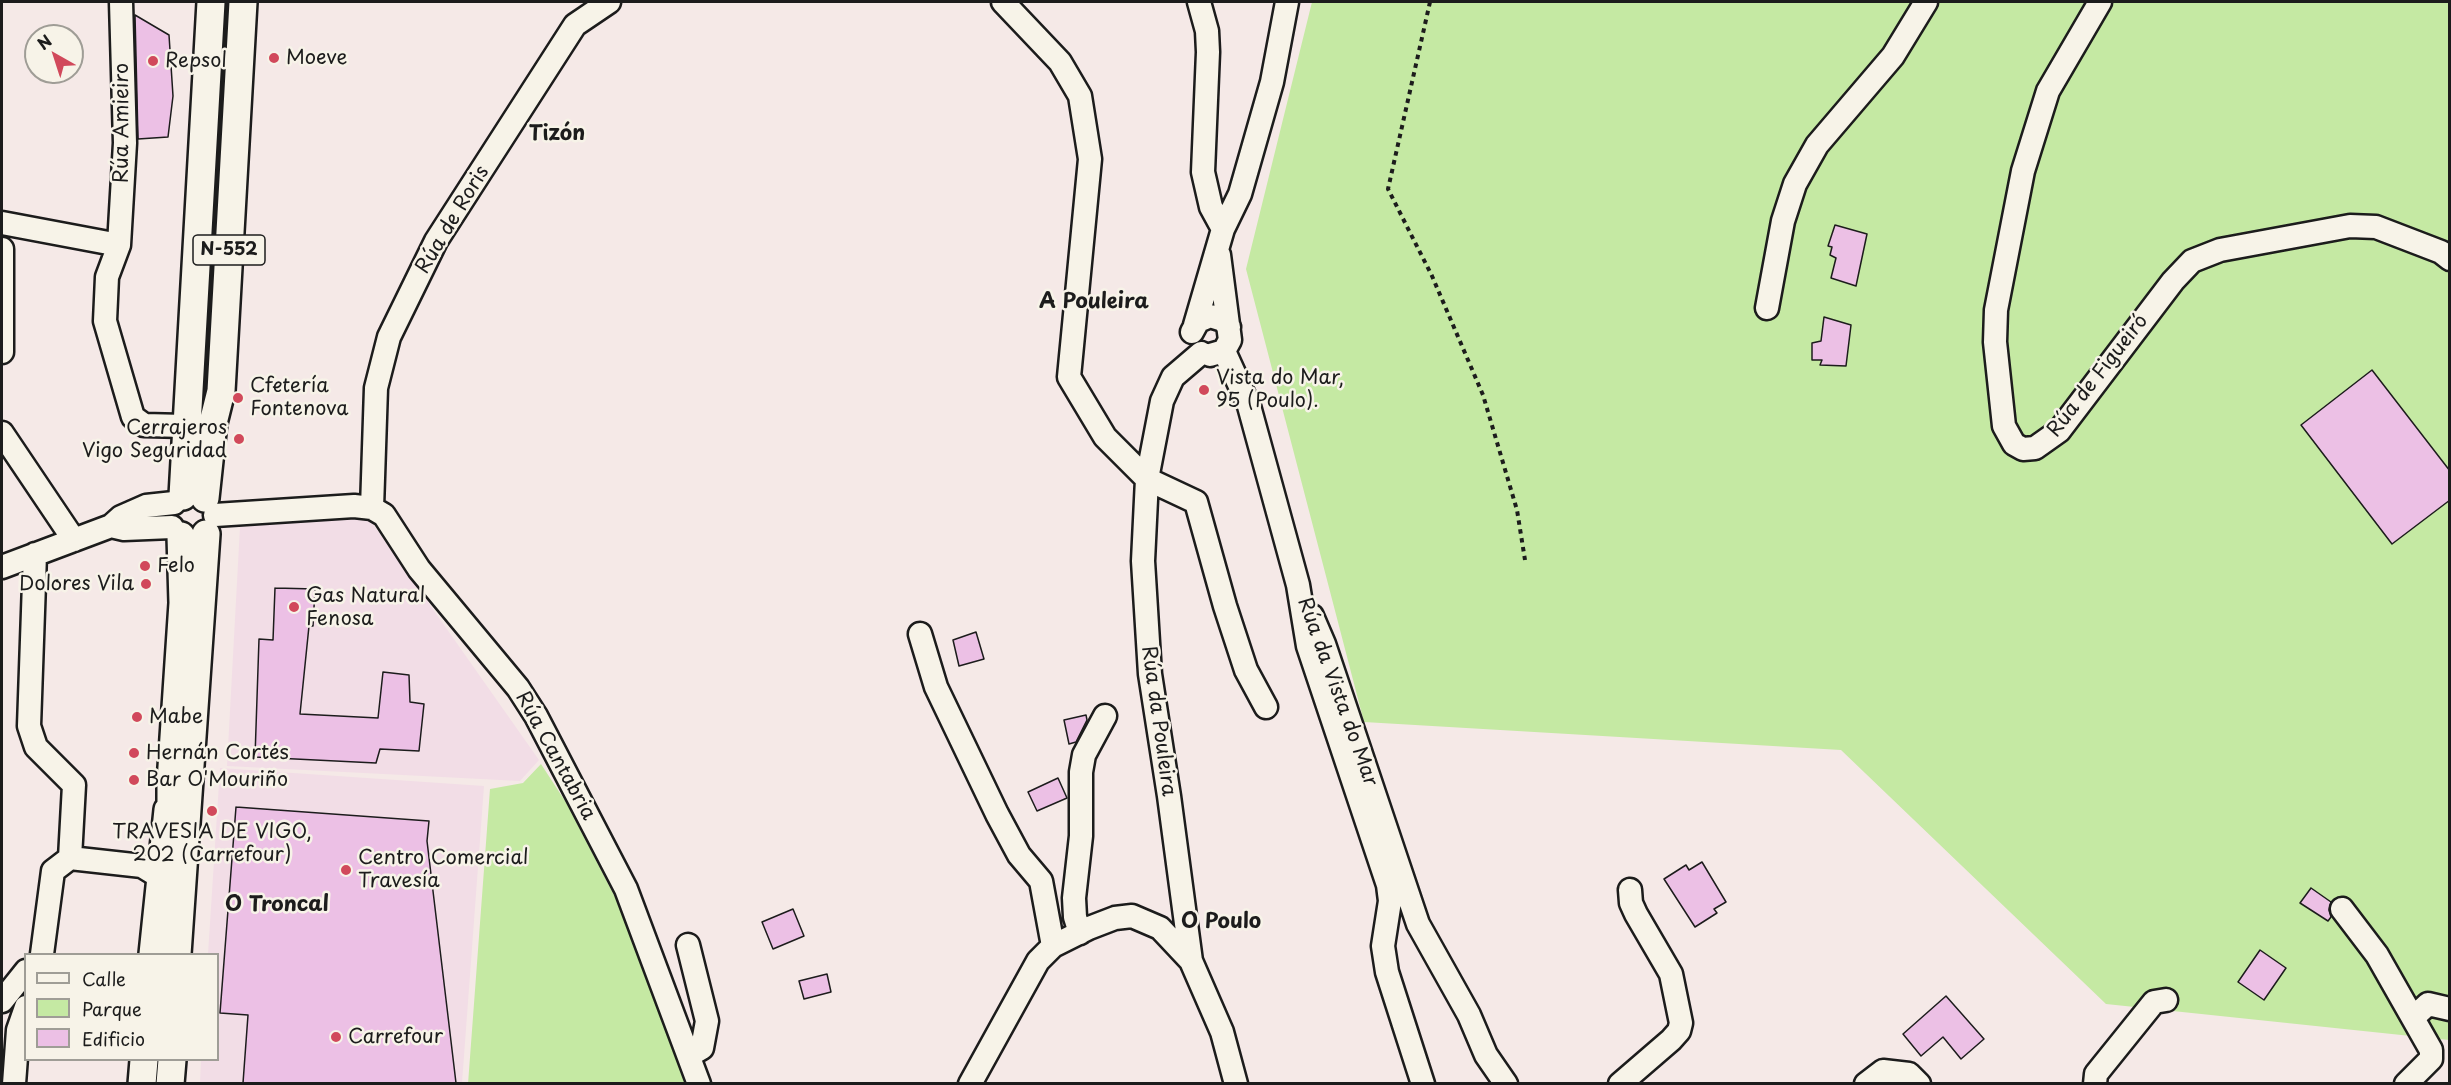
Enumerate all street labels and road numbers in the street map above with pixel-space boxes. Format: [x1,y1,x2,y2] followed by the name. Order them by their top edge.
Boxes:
[110,63,134,183] street label: Rúa Amieiro
[411,162,495,278] street label: Rúa de Roris
[193,235,265,265] road number: N-552
[2043,310,2153,442] street label: Rúa de Figueiró
[1292,594,1382,790] street label: Rúa da Vista do Mar
[1136,644,1180,798] street label: Rúa da Pouleira
[510,688,600,824] street label: Rúa Cantabria

